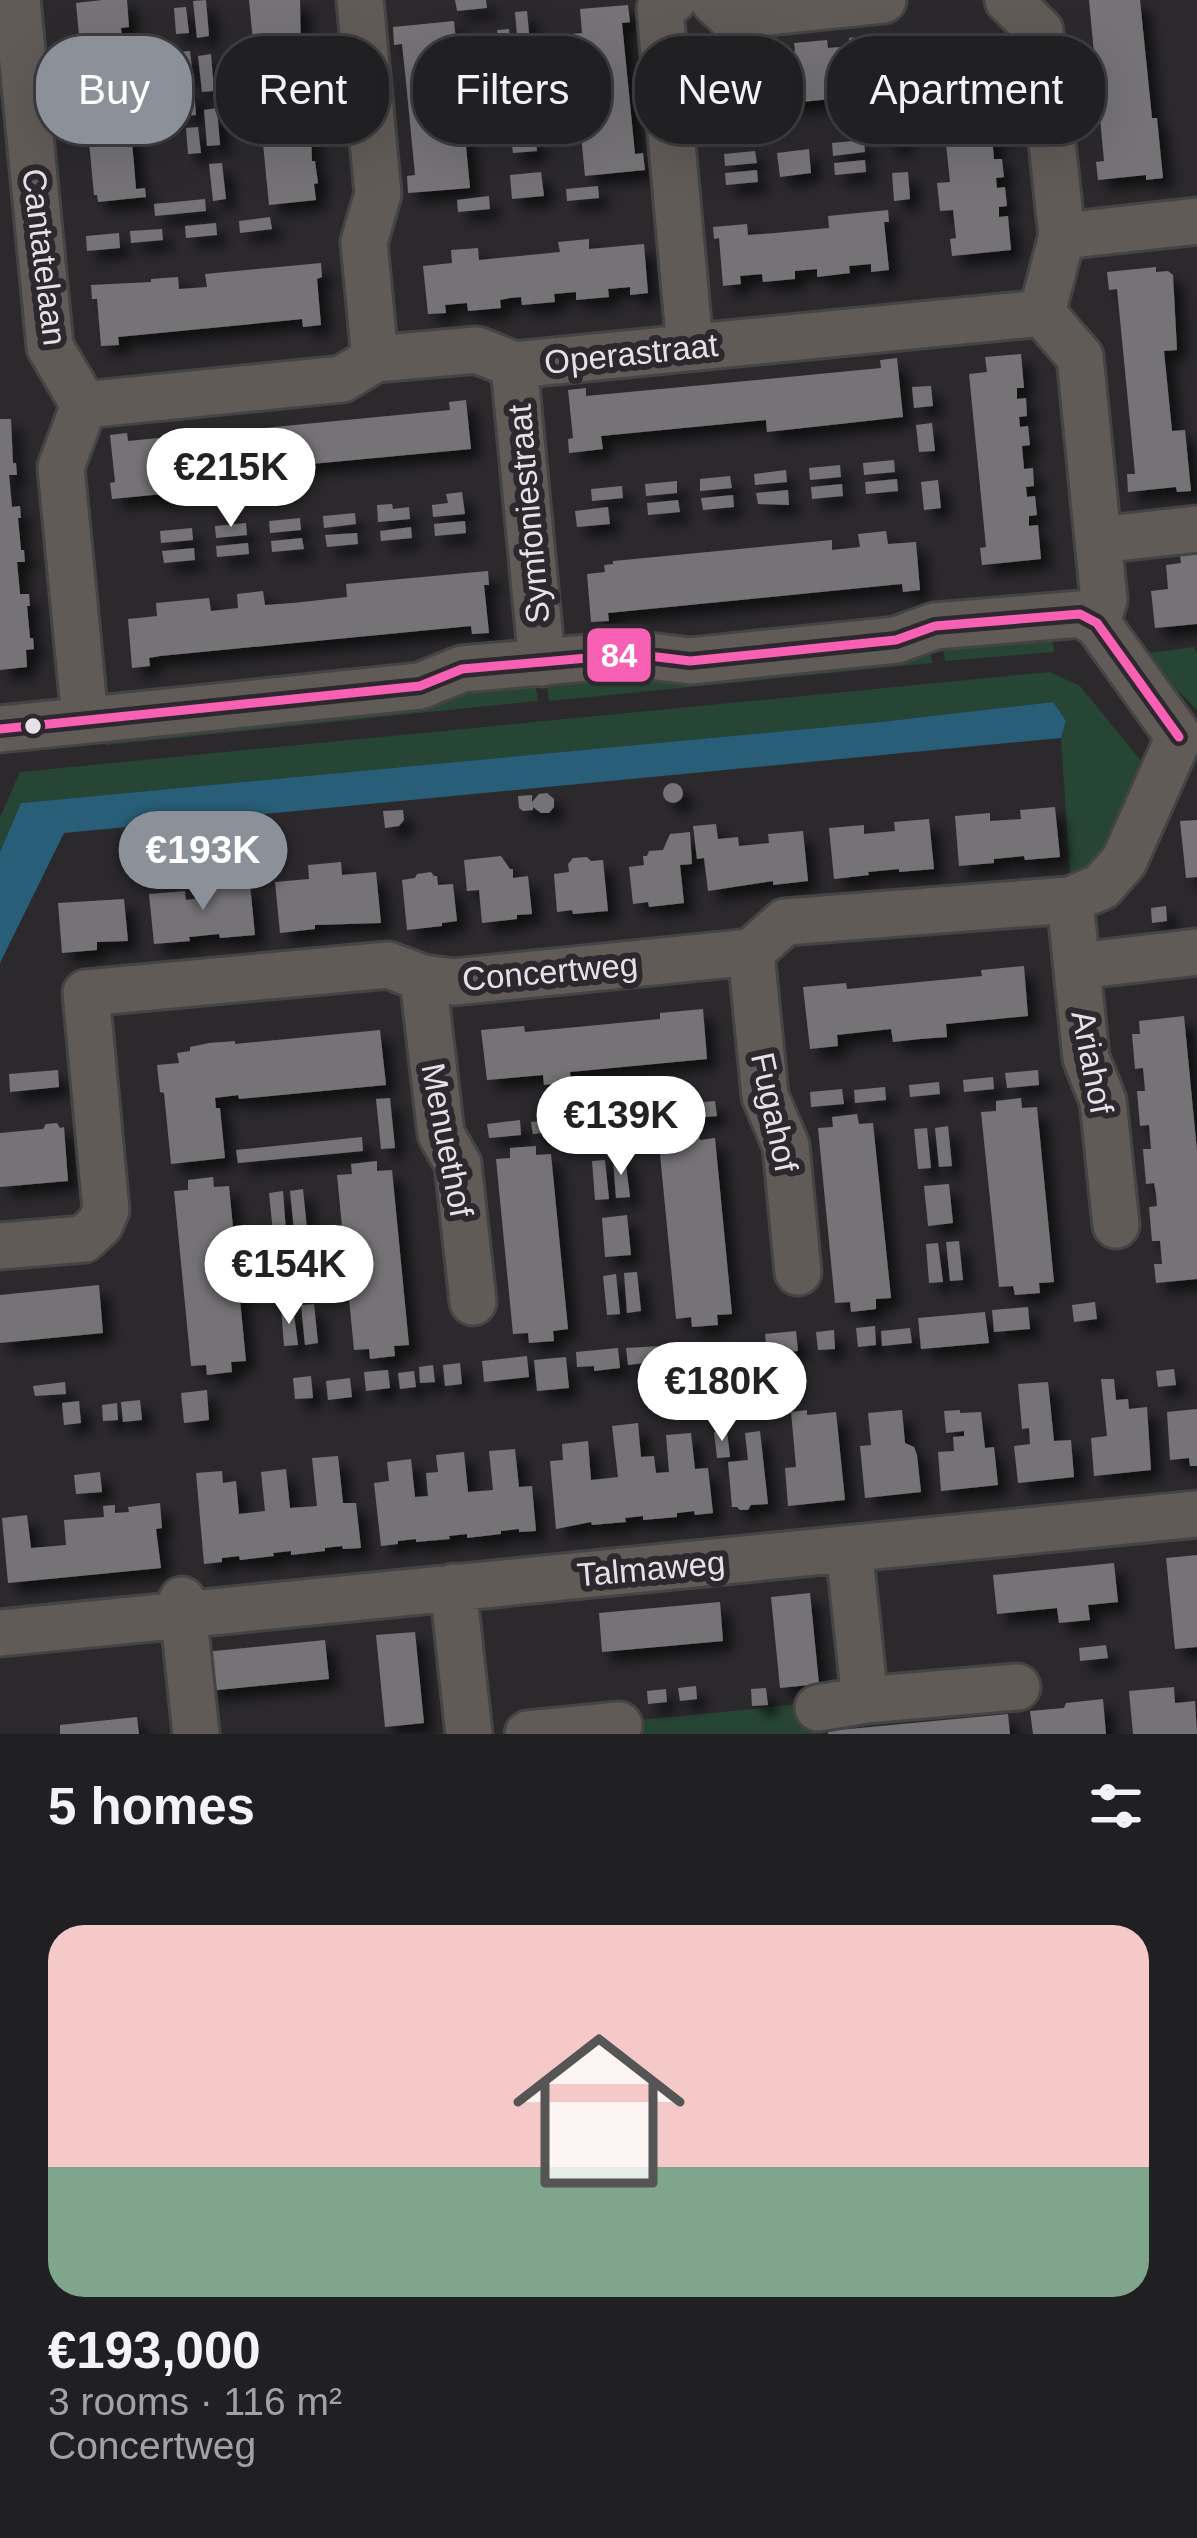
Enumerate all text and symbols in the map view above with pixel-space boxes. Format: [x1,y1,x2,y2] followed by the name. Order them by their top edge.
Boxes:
[36,36,192,144] chip: Buy
[216,36,389,144] chip: Rent
[413,36,611,144] chip: Filters
[635,36,803,144] chip: New
[827,36,1105,144] chip: Apartment
[15,166,74,348] street label: Cantatelaan
[542,326,720,381] street label: Operastraat
[500,403,557,625] street label: Symfoniestraat
[147,428,315,530] pin: €215K
[174,445,288,488] text: €215K
[585,626,653,684] line badge: 84
[601,637,638,674] text: 84
[22,715,44,737] unlabelled marker
[119,811,287,913] pin: €193K
[146,828,260,871] text: €193K
[461,945,639,998] street label: Concertweg
[1064,1007,1121,1118] street label: Ariahof
[744,1049,805,1176] street label: Fugahof
[414,1060,481,1221] street label: Menuethof
[537,1076,705,1178] pin: €139K
[564,1093,678,1136] text: €139K
[205,1225,373,1327] pin: €154K
[232,1242,346,1285] text: €154K
[638,1342,806,1444] pin: €180K
[665,1359,779,1402] text: €180K
[575,1544,727,1593] street label: Talmaweg
[1083,1773,1149,1839] icon: filters
[48,1778,255,1835] text: 5 homes
[491,2003,707,2219] icon: home
[48,2322,261,2379] text: €193,000
[48,2380,342,2423] text: 3 rooms · 116 m²
[48,2424,256,2467] text: Concertweg

